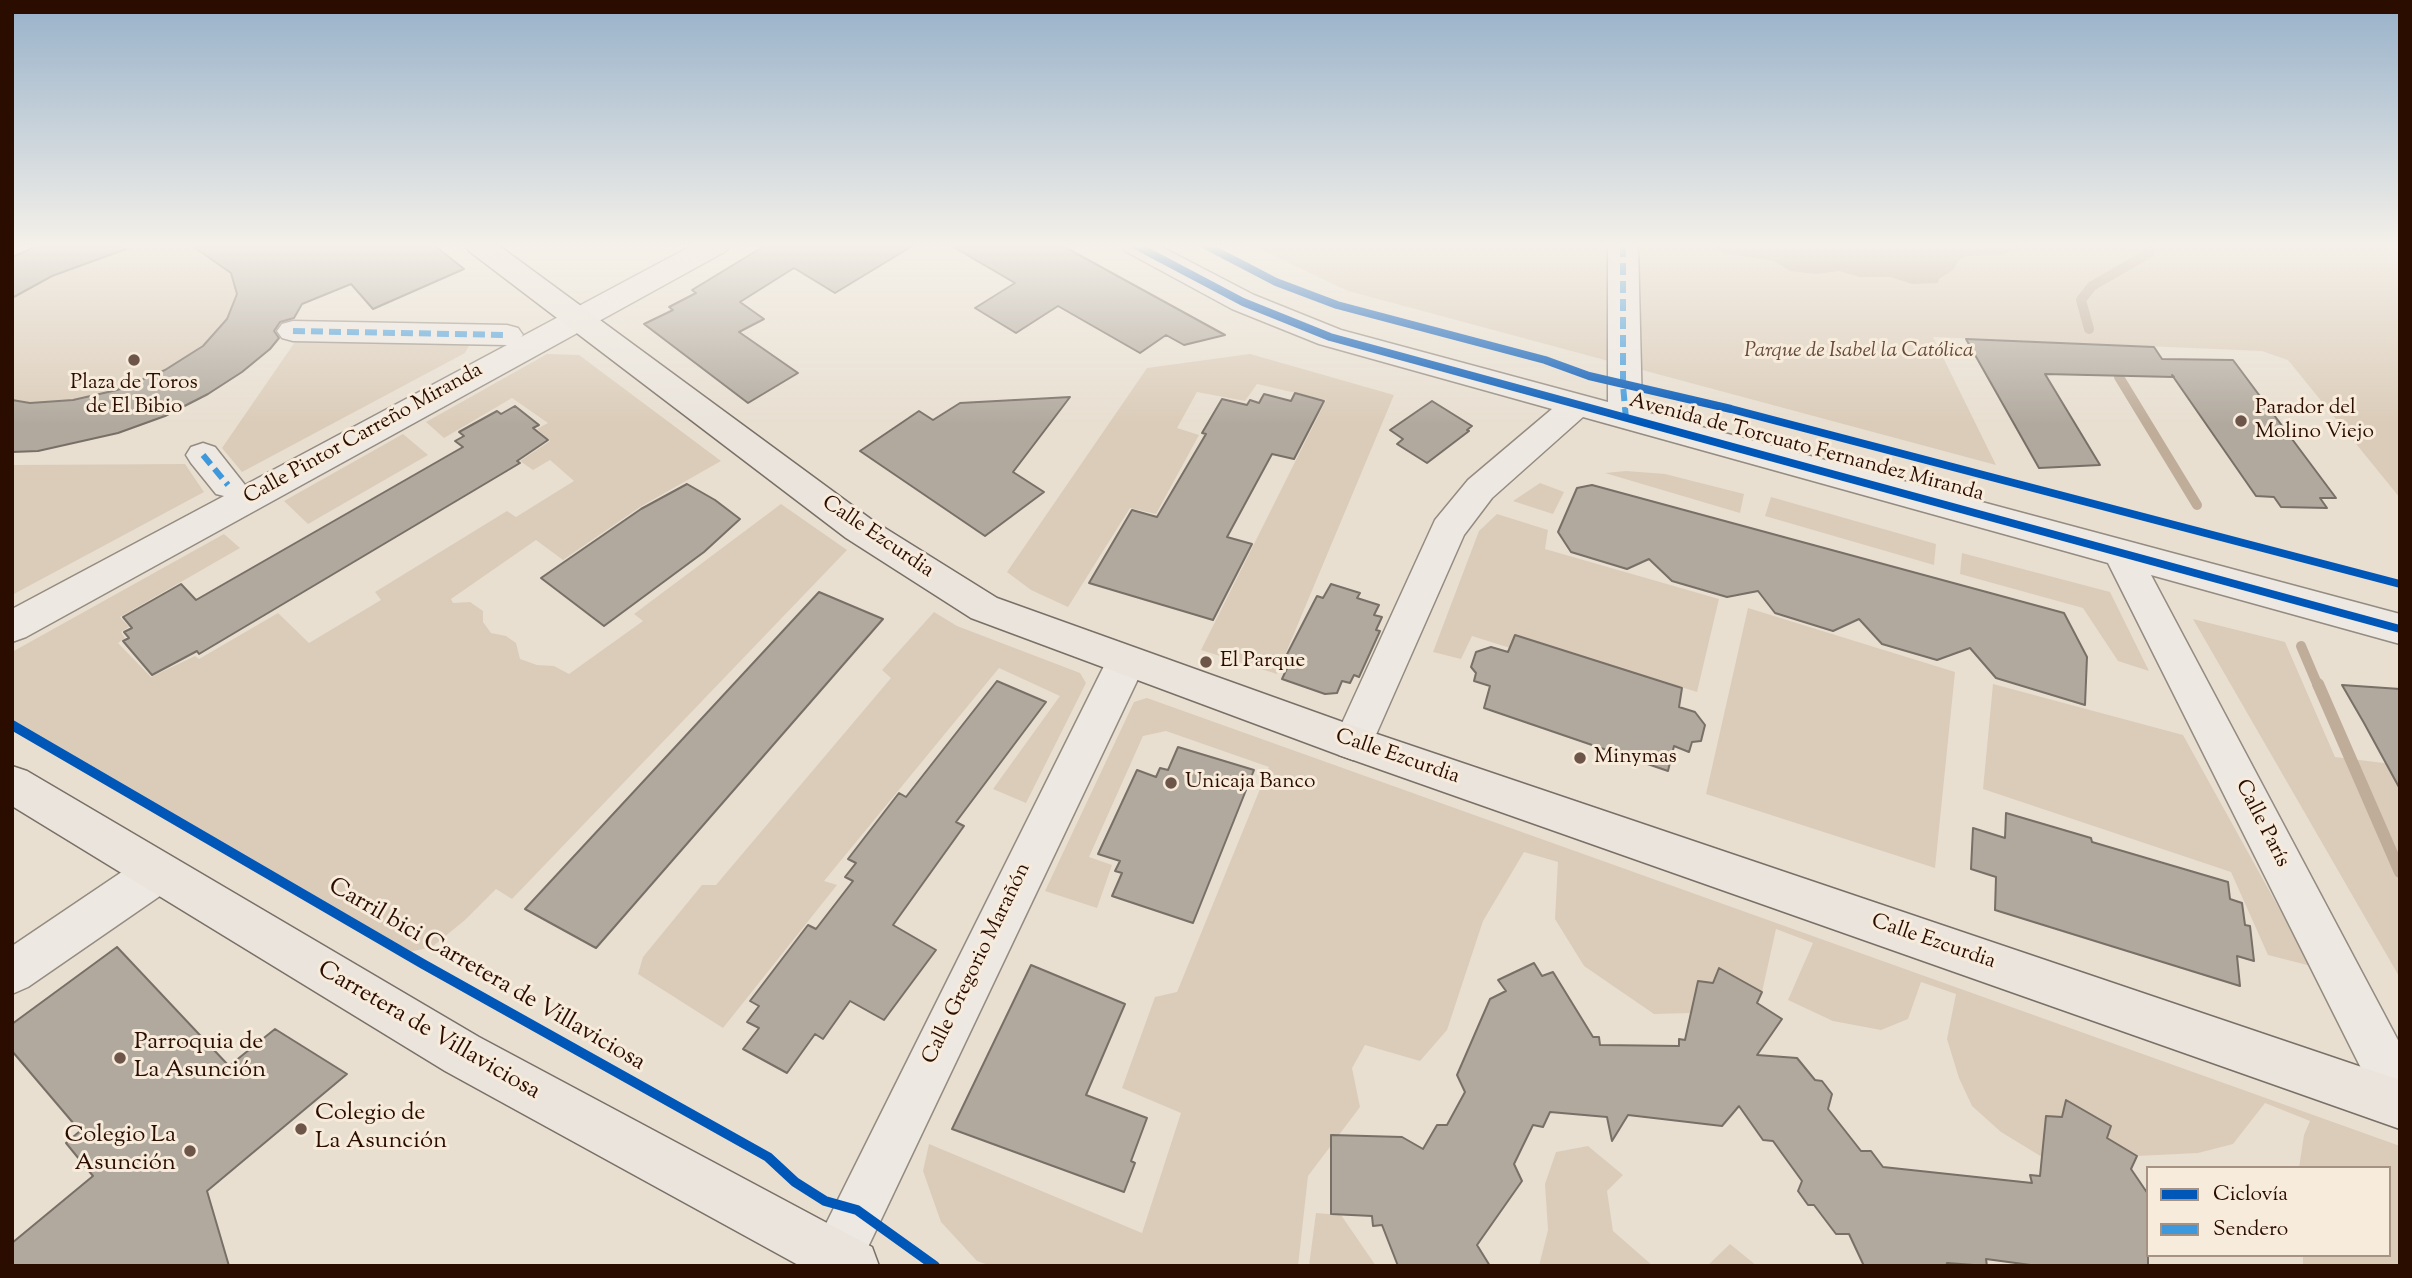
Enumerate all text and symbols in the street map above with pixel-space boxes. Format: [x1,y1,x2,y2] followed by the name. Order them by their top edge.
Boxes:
[1744,339,1974,365] park label: Parque de Isabel la Católica
[126,352,142,368] marker: Plaza de Toros de El Bibio
[240,359,488,511] street label: Calle Pintor Carreño Miranda
[70,371,198,421] place label: Plaza de Toros de El Bibio
[1626,389,1986,509] street label: Avenida de Torcuato Fernandez Miranda
[2255,396,2374,446] place label: Parador del Molino Viejo
[2233,413,2249,429] marker: Parador del Molino Viejo
[816,491,938,585] street label: Calle Ezcurdia
[1220,649,1305,675] place label: El Parque
[1198,654,1214,670] marker: El Parque
[1332,725,1462,791] street label: Calle Ezcurdia
[1594,745,1677,771] place label: Minymas
[1572,750,1588,766] marker: Minymas
[1185,770,1315,796] place label: Unicaja Banco
[1163,775,1179,791] marker: Unicaja Banco
[2228,776,2294,872] street label: Calle París
[918,859,1038,1069] street label: Calle Gregorio Marañón
[322,873,650,1079] street label: Carril bici Carretera de Villaviciosa
[1868,910,1998,976] street label: Calle Ezcurdia
[312,956,544,1108] street label: Carretera de Villaviciosa
[134,1030,266,1086] place label: Parroquia de La Asunción
[112,1050,128,1066] marker: Parroquia de La Asunción
[315,1101,447,1157] place label: Colegio de La Asunción
[293,1121,309,1137] marker: Colegio de La Asunción
[64,1123,176,1179] place label: Colegio La Asunción
[182,1143,198,1159] marker: Colegio La Asunción
[2146,1166,2391,1257] legend
[2213,1180,2288,1210] text: Ciclovía
[2213,1215,2288,1245] text: Sendero

